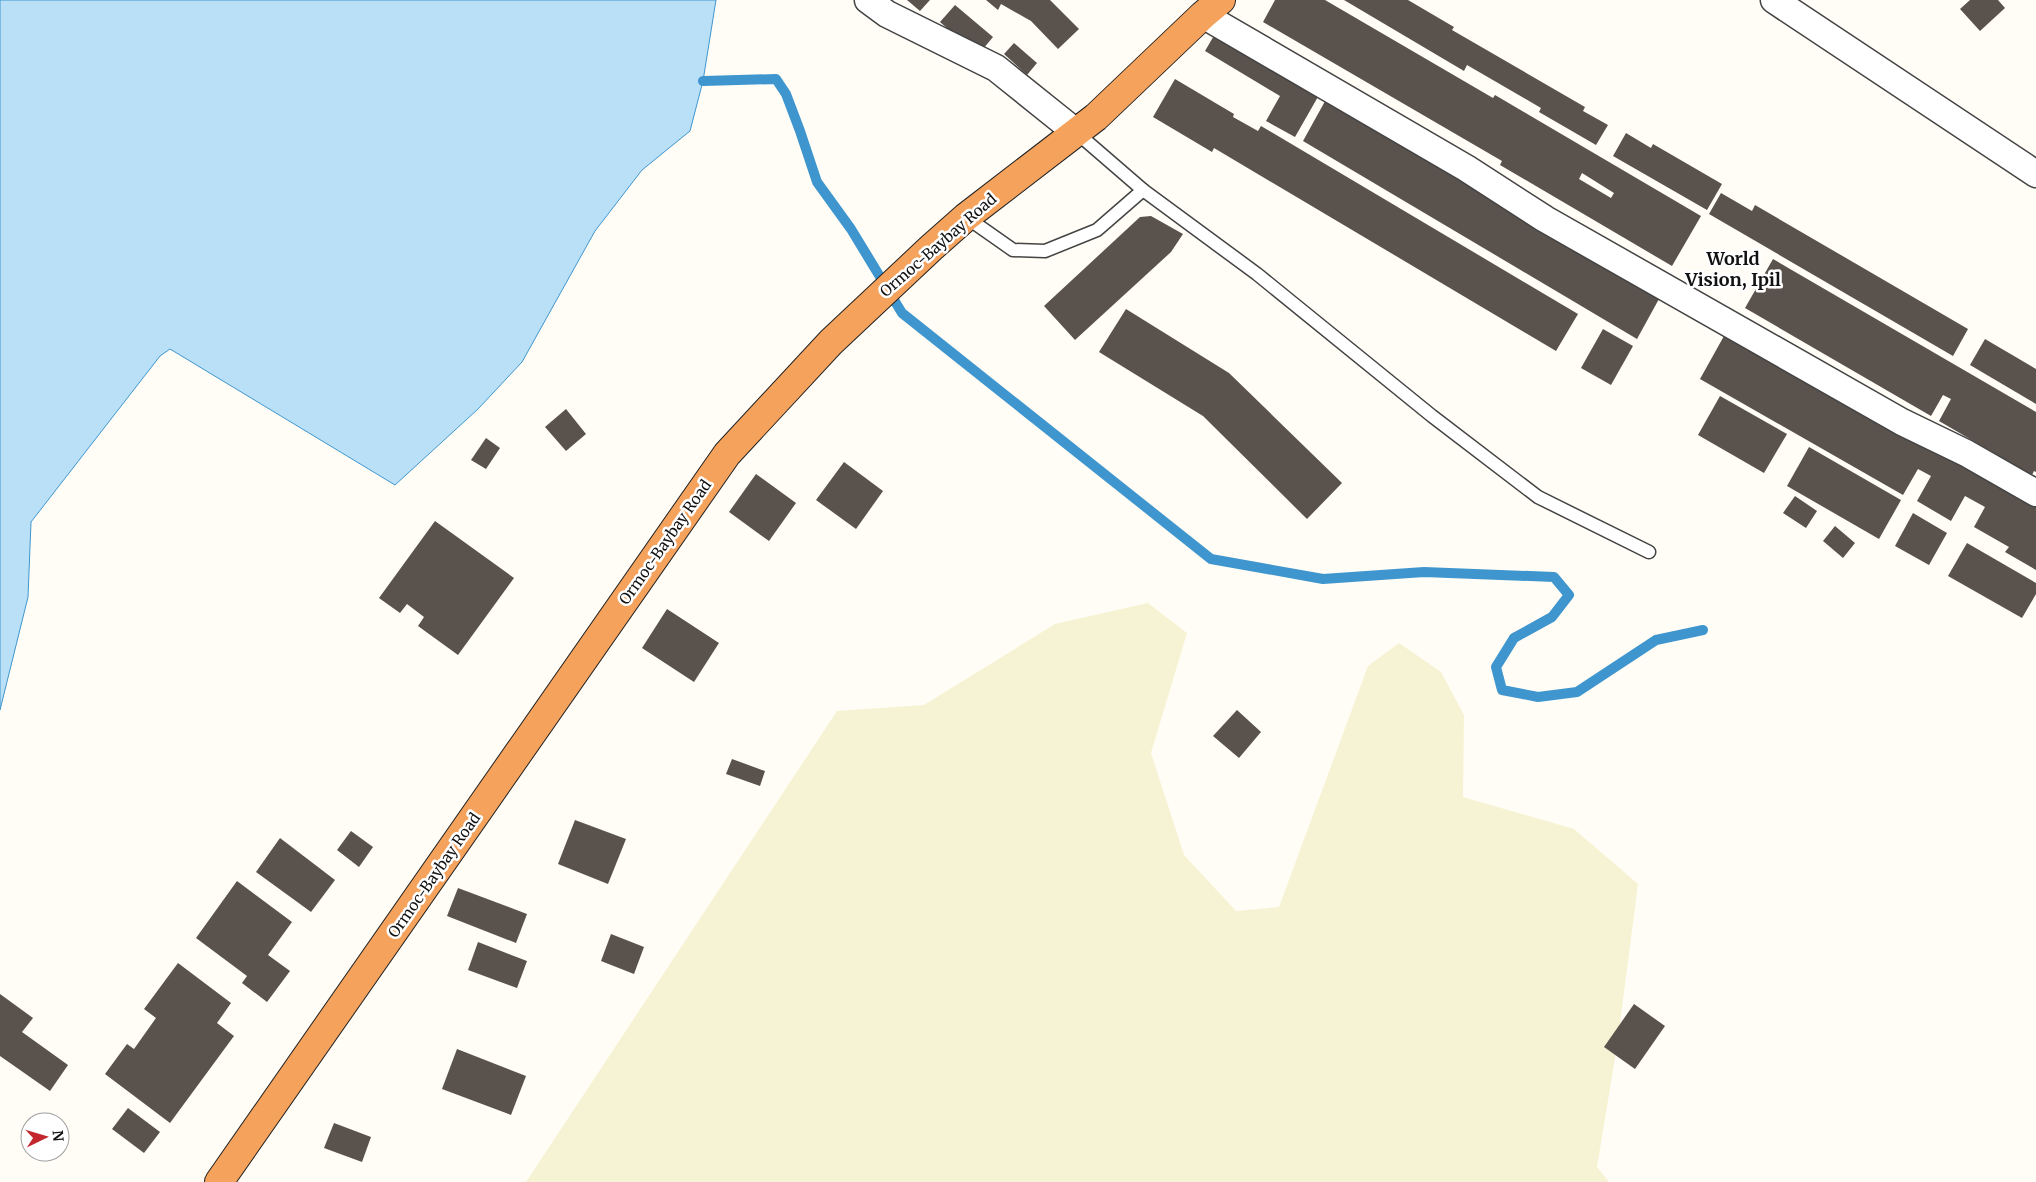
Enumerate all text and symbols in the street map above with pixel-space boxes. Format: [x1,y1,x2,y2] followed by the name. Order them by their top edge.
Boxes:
[876,189,1000,301] street label: Ormoc-Baybay Road
[1684,247,1781,291] district label: World Vision, Ipil
[615,476,715,608] street label: Ormoc-Baybay Road
[384,809,484,941] street label: Ormoc-Baybay Road
[20,1112,70,1162] north arrow
[49,1130,67,1142] text: N

